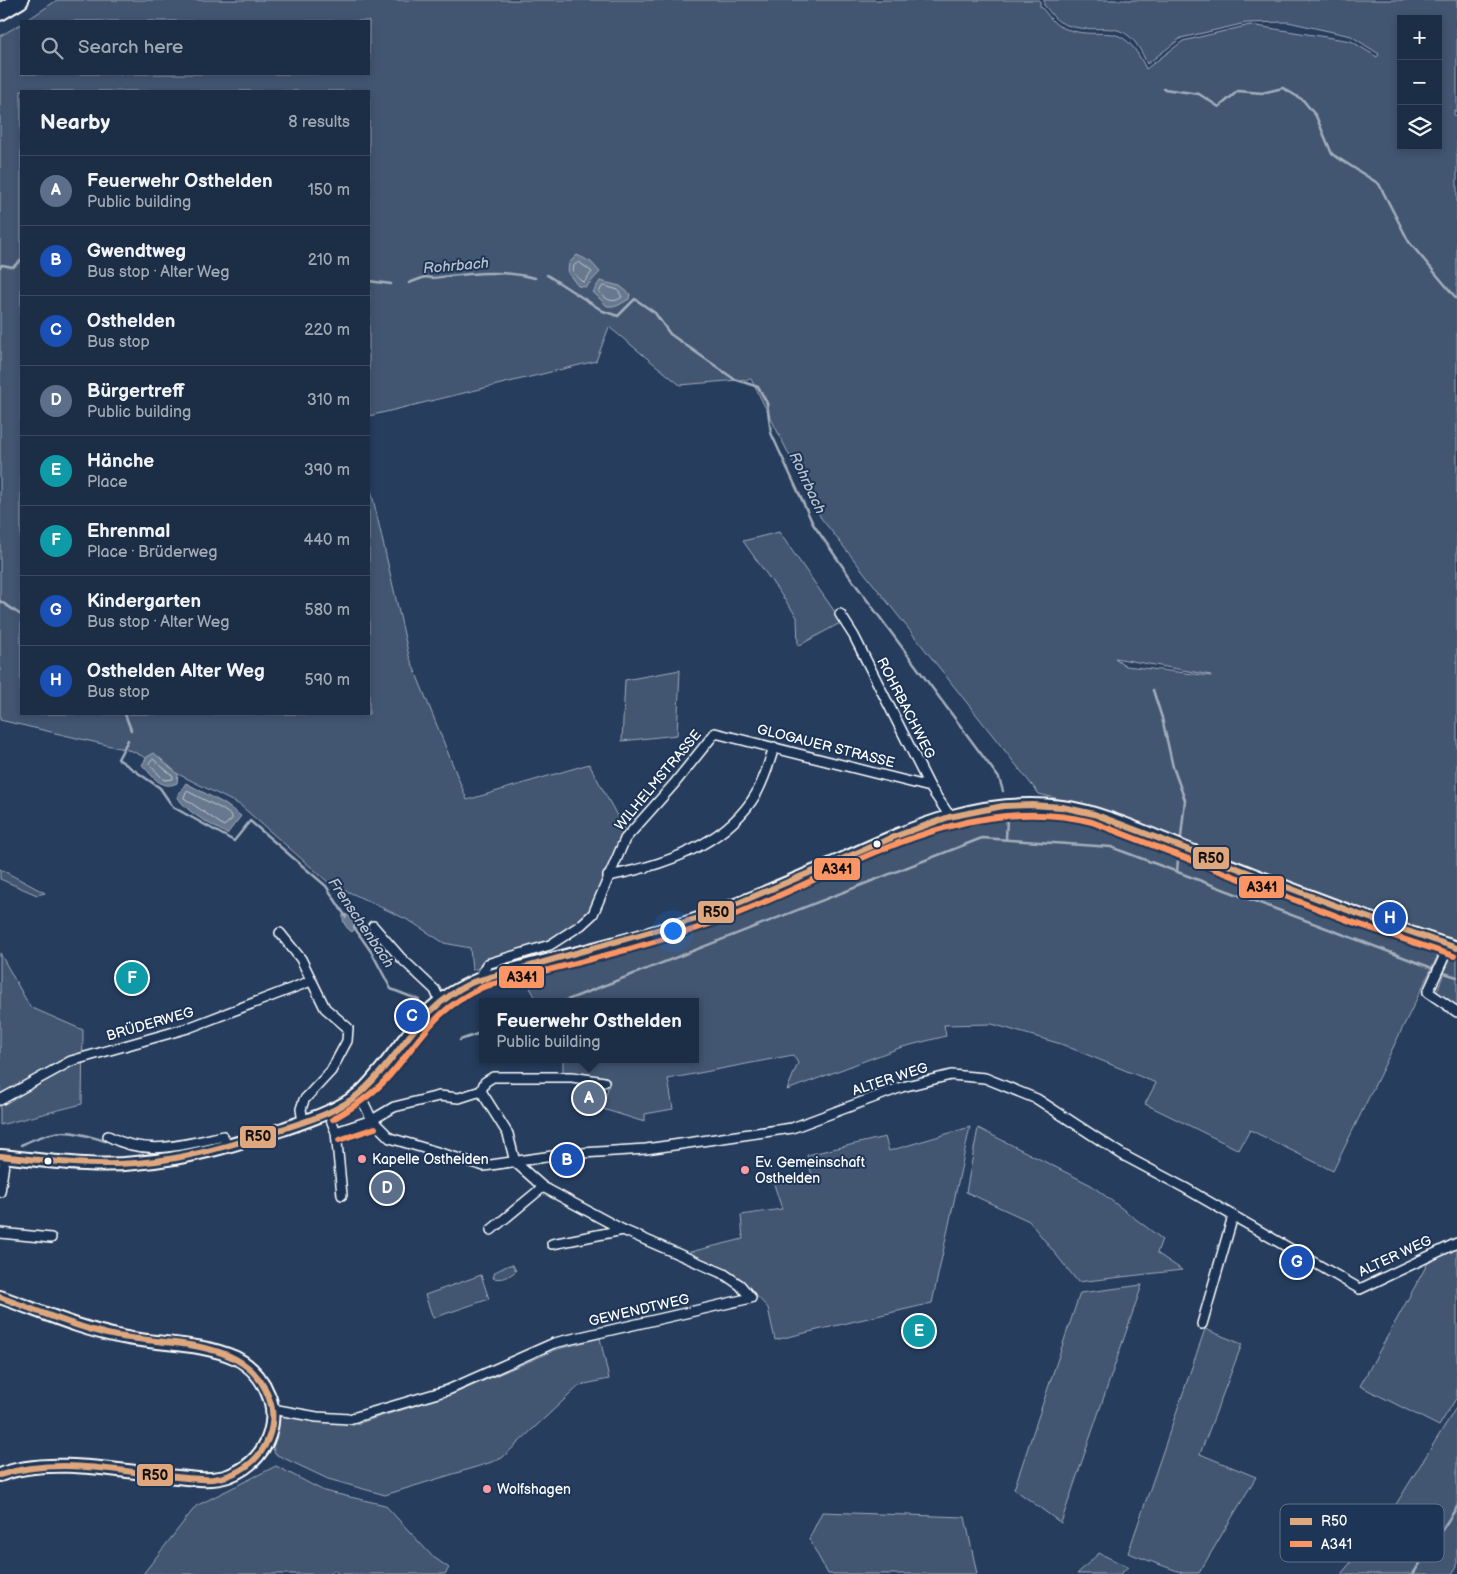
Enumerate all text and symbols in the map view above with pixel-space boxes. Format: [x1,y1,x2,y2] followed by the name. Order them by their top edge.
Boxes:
[1397,15,1442,150] map controls
[1397,15,1442,60] button: +
[20,20,370,75] search box
[38,34,66,62] icon: search
[78,36,183,59] text: Search here
[1397,60,1442,105] button: −
[1397,105,1442,150] button: layers
[40,110,110,135] text: Nearby
[288,113,350,132] text: 8 results
[87,170,273,193] text: Feuerwehr Osthelden
[51,181,61,200] text: A
[308,181,350,200] text: 150 m
[87,193,191,212] text: Public building
[87,240,186,263] text: Gwendtweg
[50,251,62,270] text: B
[308,251,350,270] text: 210 m
[422,254,490,278] water label: Rohrbach
[87,263,229,282] text: Bus stop · Alter Weg
[87,310,175,333] text: Osthelden
[50,321,62,340] text: C
[304,321,350,340] text: 220 m
[87,333,150,352] text: Bus stop
[87,380,185,403] text: Bürgertreff
[50,391,62,410] text: D
[307,391,350,410] text: 310 m
[87,403,191,422] text: Public building
[784,449,830,517] water label: Rohrbach
[87,450,154,473] text: Hänche
[51,461,61,480] text: E
[304,461,350,480] text: 390 m
[87,473,128,492] text: Place
[87,520,170,543] text: Ehrenmal
[51,531,61,550] text: F
[304,531,350,550] text: 440 m
[87,543,218,562] text: Place · Brüderweg
[87,590,201,613] text: Kindergarten
[50,601,62,620] text: G
[305,601,350,620] text: 580 m
[87,613,229,632] text: Bus stop · Alter Weg
[873,655,939,762] street label: ROHRBACHWEG
[87,660,265,683] text: Osthelden Alter Weg
[50,671,62,690] text: H
[305,671,350,690] text: 590 m
[87,683,150,702] text: Bus stop
[755,721,897,771] street label: GLOGAUER STRASSE
[611,726,705,834] street label: WILHELMSTRASSE
[872,839,882,849] unlabelled marker
[1192,846,1230,870] line badge: R50
[1198,850,1224,867] text: R50
[813,857,861,881] line badge: A341
[821,861,852,878] text: A341
[324,874,398,972] water label: Frenschenbach
[1238,875,1285,899] line badge: A341
[1246,879,1277,896] text: A341
[1374,899,1406,937] pin: H
[697,900,735,924] line badge: R50
[703,904,729,921] text: R50
[660,918,686,944] your location
[116,959,148,997] pin: F
[498,965,545,989] line badge: A341
[506,969,537,986] text: A341
[396,997,428,1035] pin: C
[479,998,699,1063] popup
[104,1002,196,1045] street label: BRÜDERWEG
[496,1010,682,1033] text: Feuerwehr Osthelden
[496,1033,600,1052] text: Public building
[850,1059,930,1099] street label: ALTER WEG
[573,1079,605,1117] pin: A
[239,1125,277,1149] line badge: R50
[245,1128,271,1145] text: R50
[551,1141,583,1179] pin: B
[372,1151,489,1168] place label: Kapelle Osthelden
[356,1153,368,1165] marker: Kapelle Osthelden
[755,1154,866,1187] place label: Ev. Gemeinschaft Osthelden
[43,1156,53,1166] unlabelled marker
[739,1164,751,1176] marker: Ev. Gemeinschaft Osthelden
[371,1169,403,1207] pin: D
[1356,1231,1435,1280] street label: ALTER WEG
[1281,1243,1313,1281] pin: G
[587,1290,691,1330] street label: GEWENDTWEG
[903,1312,935,1350] pin: E
[136,1463,174,1487] line badge: R50
[142,1467,168,1484] text: R50
[497,1481,571,1498] place label: Wolfshagen
[481,1483,493,1495] marker: Wolfshagen
[1280,1504,1444,1562] legend
[1321,1513,1347,1530] text: R50
[1321,1536,1352,1553] text: A341

